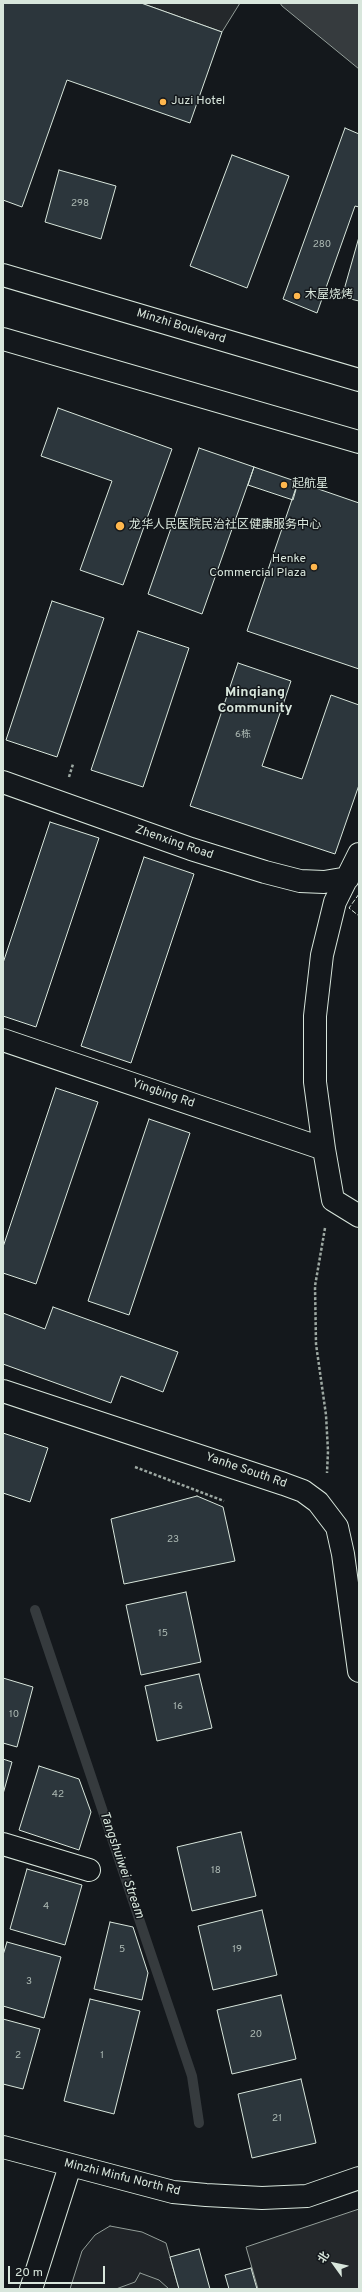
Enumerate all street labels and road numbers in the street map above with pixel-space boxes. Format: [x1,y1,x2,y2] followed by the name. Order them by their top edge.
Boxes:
[135,307,227,347] street label: Minzhi Boulevard
[133,823,215,863] street label: Zhenxing Road
[130,1077,196,1111] street label: Yingbing Rd
[203,1450,289,1492] street label: Yanhe South Rd
[62,2157,182,2199] street label: Minzhi Minfu North Rd

